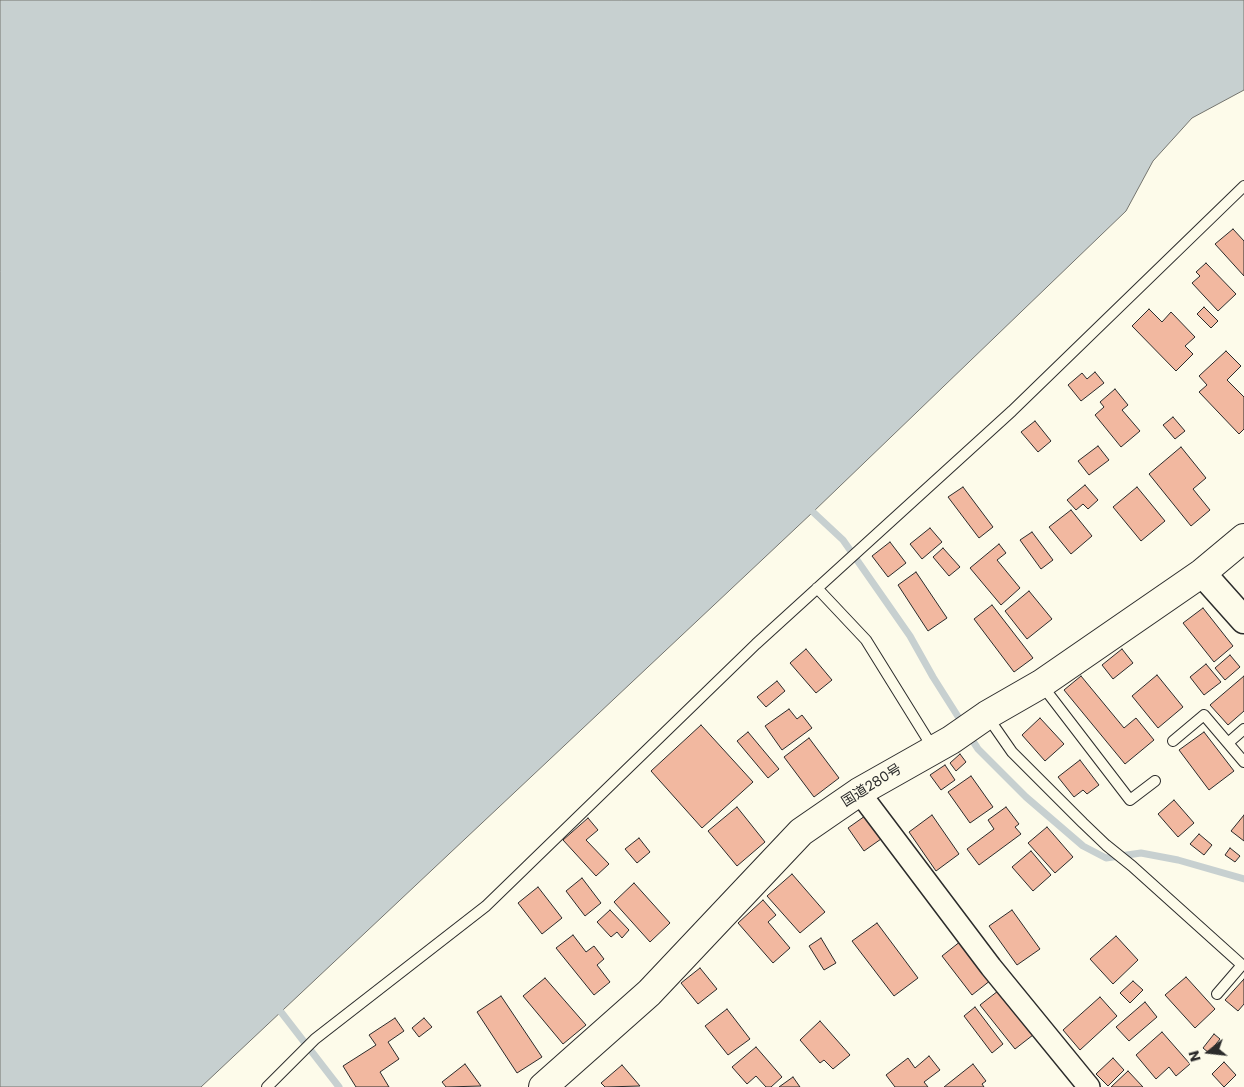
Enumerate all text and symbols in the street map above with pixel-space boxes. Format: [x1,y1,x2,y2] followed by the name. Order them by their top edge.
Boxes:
[839,761,905,811] street label: 国道280号
[1184,1027,1234,1077] north arrow
[1184,1048,1206,1064] text: N

